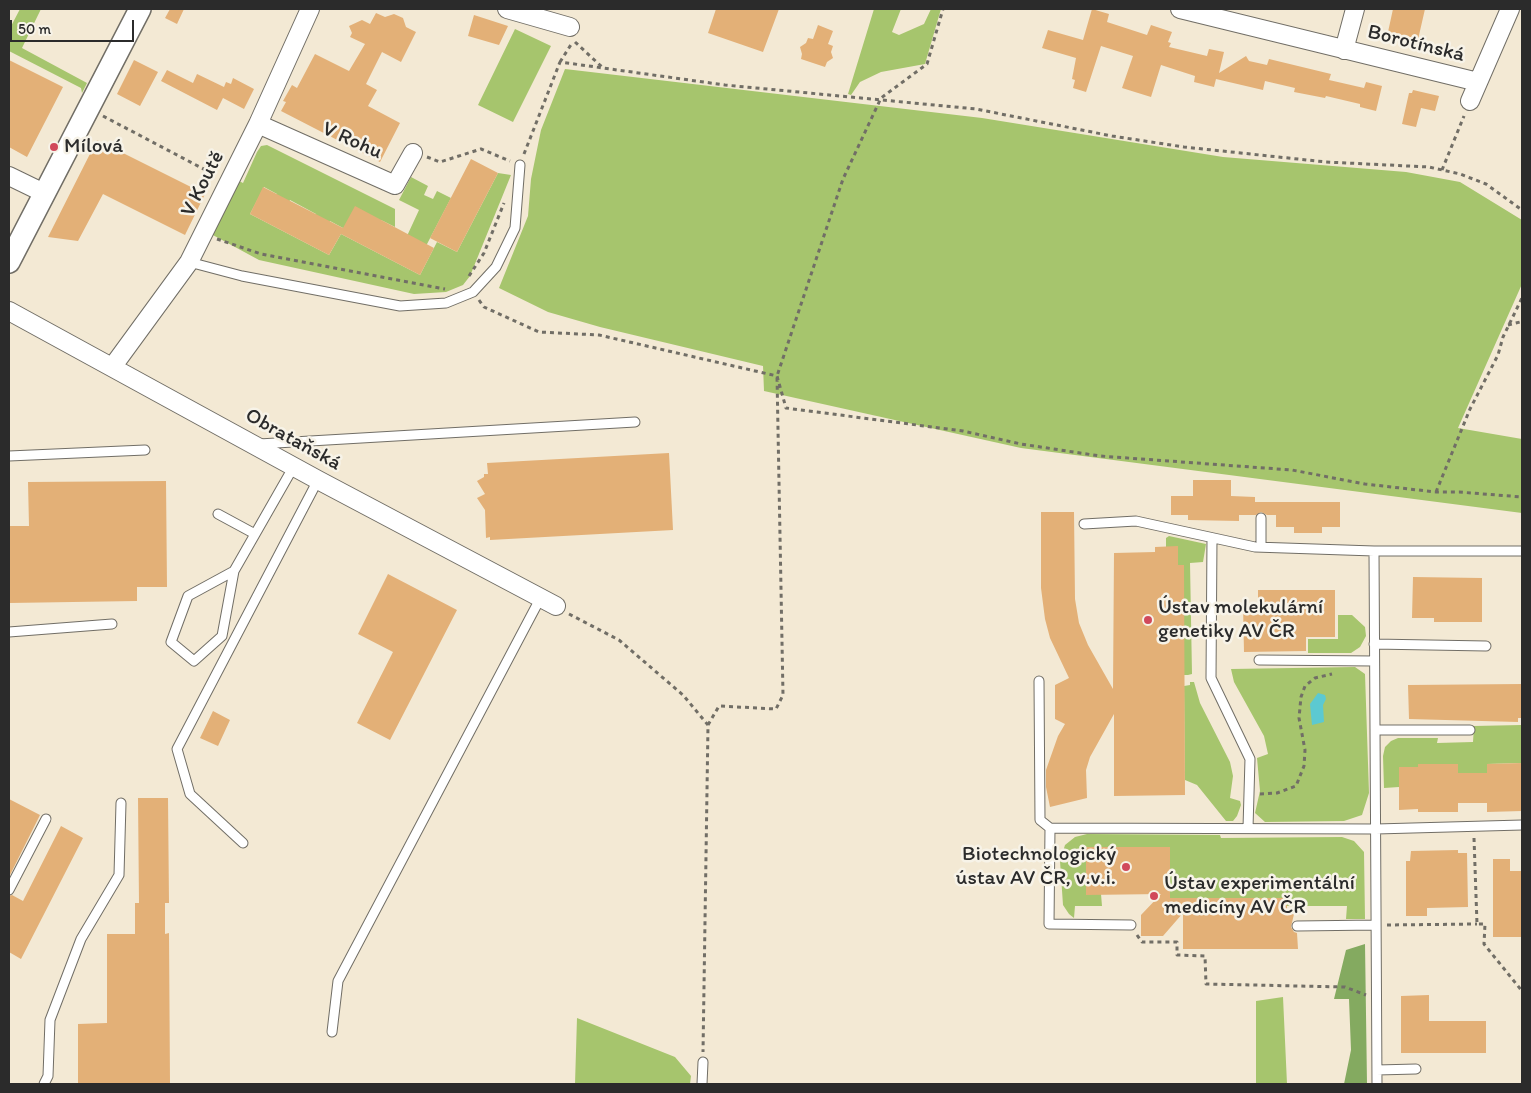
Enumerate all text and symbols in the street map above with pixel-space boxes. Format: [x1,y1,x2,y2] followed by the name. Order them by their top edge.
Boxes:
[12,10,136,42] scale bar
[18,20,51,38] text: 50 m
[1365,20,1467,68] street label: Borotínská
[318,117,386,165] street label: V Rohu
[64,134,123,160] place label: Mílová
[48,141,60,153] marker: Mílová
[176,147,230,221] street label: V Koutě
[240,403,346,477] street label: Obrataňská
[1158,595,1323,645] place label: Ústav molekulární genetiky AV ČR
[1142,614,1154,626] marker: Ústav molekulární genetiky AV ČR
[956,842,1116,892] place label: Biotechnologický ústav AV ČR, v.v.i.
[1120,861,1132,873] marker: Biotechnologický ústav AV ČR, v.v.i.
[1164,871,1355,921] place label: Ústav experimentální medicíny AV ČR
[1148,890,1160,902] marker: Ústav experimentální medicíny AV ČR

